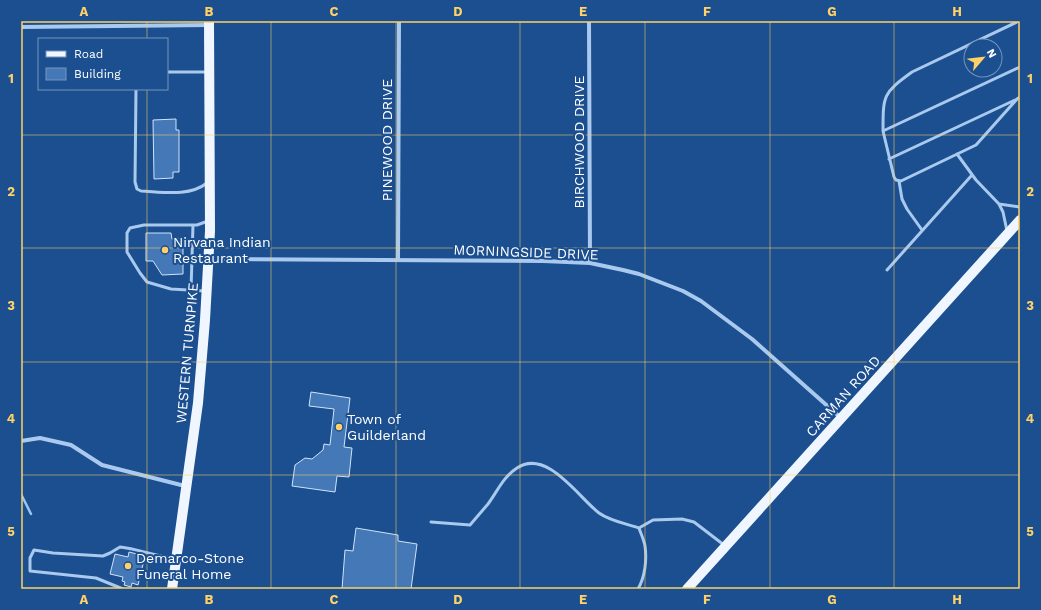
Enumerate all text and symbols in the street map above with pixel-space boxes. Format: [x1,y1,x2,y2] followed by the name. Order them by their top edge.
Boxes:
[80,4,89,19] text: A
[205,4,214,19] text: B
[330,4,339,19] text: C
[453,4,463,19] text: D
[579,4,587,19] text: E
[703,4,711,19] text: F
[827,4,837,19] text: G
[952,4,962,19] text: H
[38,38,168,90] legend
[963,38,1003,78] north arrow
[74,47,103,61] text: Road
[984,47,999,60] text: N
[74,67,121,81] text: Building
[8,71,14,86] text: 1
[1027,71,1033,86] text: 1
[571,75,587,209] street label: BIRCHWOOD DRIVE
[379,79,395,201] street label: PINEWOOD DRIVE
[7,184,15,199] text: 2
[1026,184,1034,199] text: 2
[173,234,271,266] place label: Nirvana Indian Restaurant
[453,241,599,263] street label: MORNINGSIDE DRIVE
[160,245,170,255] marker: Nirvana Indian Restaurant
[173,282,201,424] street label: WESTERN TURNPIKE
[7,298,15,313] text: 3
[1026,298,1034,313] text: 3
[803,352,883,440] street label: CARMAN ROAD
[7,411,16,426] text: 4
[347,411,426,443] place label: Town of Guilderland
[1026,411,1035,426] text: 4
[334,422,344,432] marker: Town of Guilderland
[7,524,15,539] text: 5
[1026,524,1034,539] text: 5
[136,550,244,582] place label: Demarco-Stone Funeral Home
[123,561,133,571] marker: Demarco-Stone Funeral Home
[80,592,89,607] text: A
[205,592,214,607] text: B
[330,592,339,607] text: C
[453,592,463,607] text: D
[579,592,587,607] text: E
[703,592,711,607] text: F
[827,592,837,607] text: G
[952,592,962,607] text: H

